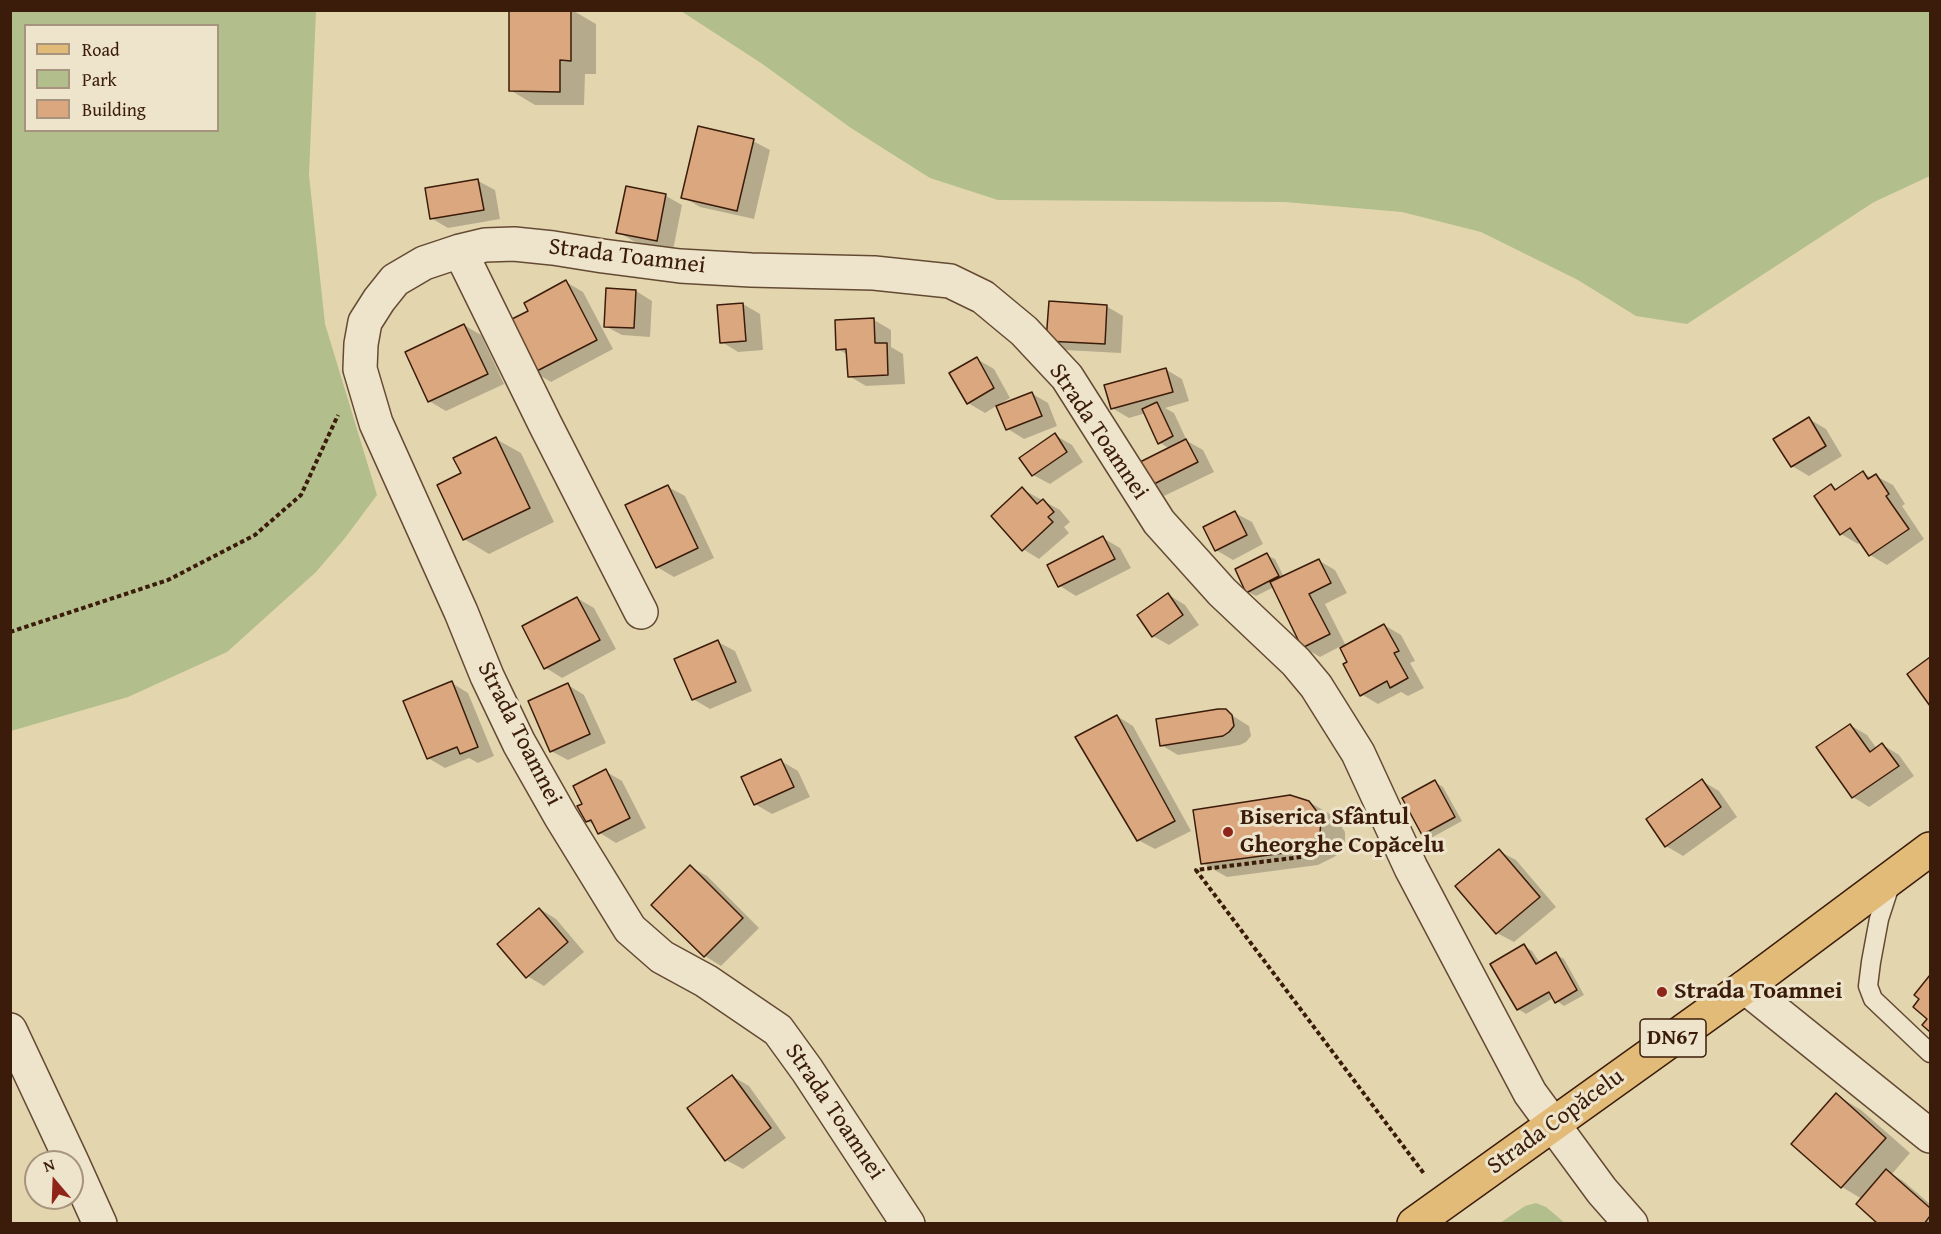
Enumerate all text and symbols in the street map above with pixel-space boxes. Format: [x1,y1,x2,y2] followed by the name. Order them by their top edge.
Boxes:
[24,24,219,132] legend
[82,36,120,63] text: Road
[82,66,117,93] text: Park
[82,96,146,123] text: Building
[547,233,707,281] street label: Strada Toamnei
[1042,359,1154,505] street label: Strada Toamnei
[470,657,568,811] street label: Strada Toamnei
[1240,804,1445,860] place label: Biserica Sfântul Gheorghe Copăcelu
[1221,825,1235,839] marker: Biserica Sfântul Gheorghe Copăcelu
[1674,978,1842,1006] place label: Strada Toamnei
[1655,985,1669,999] marker: Strada Toamnei
[1640,1019,1706,1057] road number: DN67
[778,1039,890,1185] street label: Strada Toamnei
[1482,1063,1630,1181] street label: Strada Copăcelu
[24,1150,84,1210] north arrow
[40,1152,58,1178] text: N

